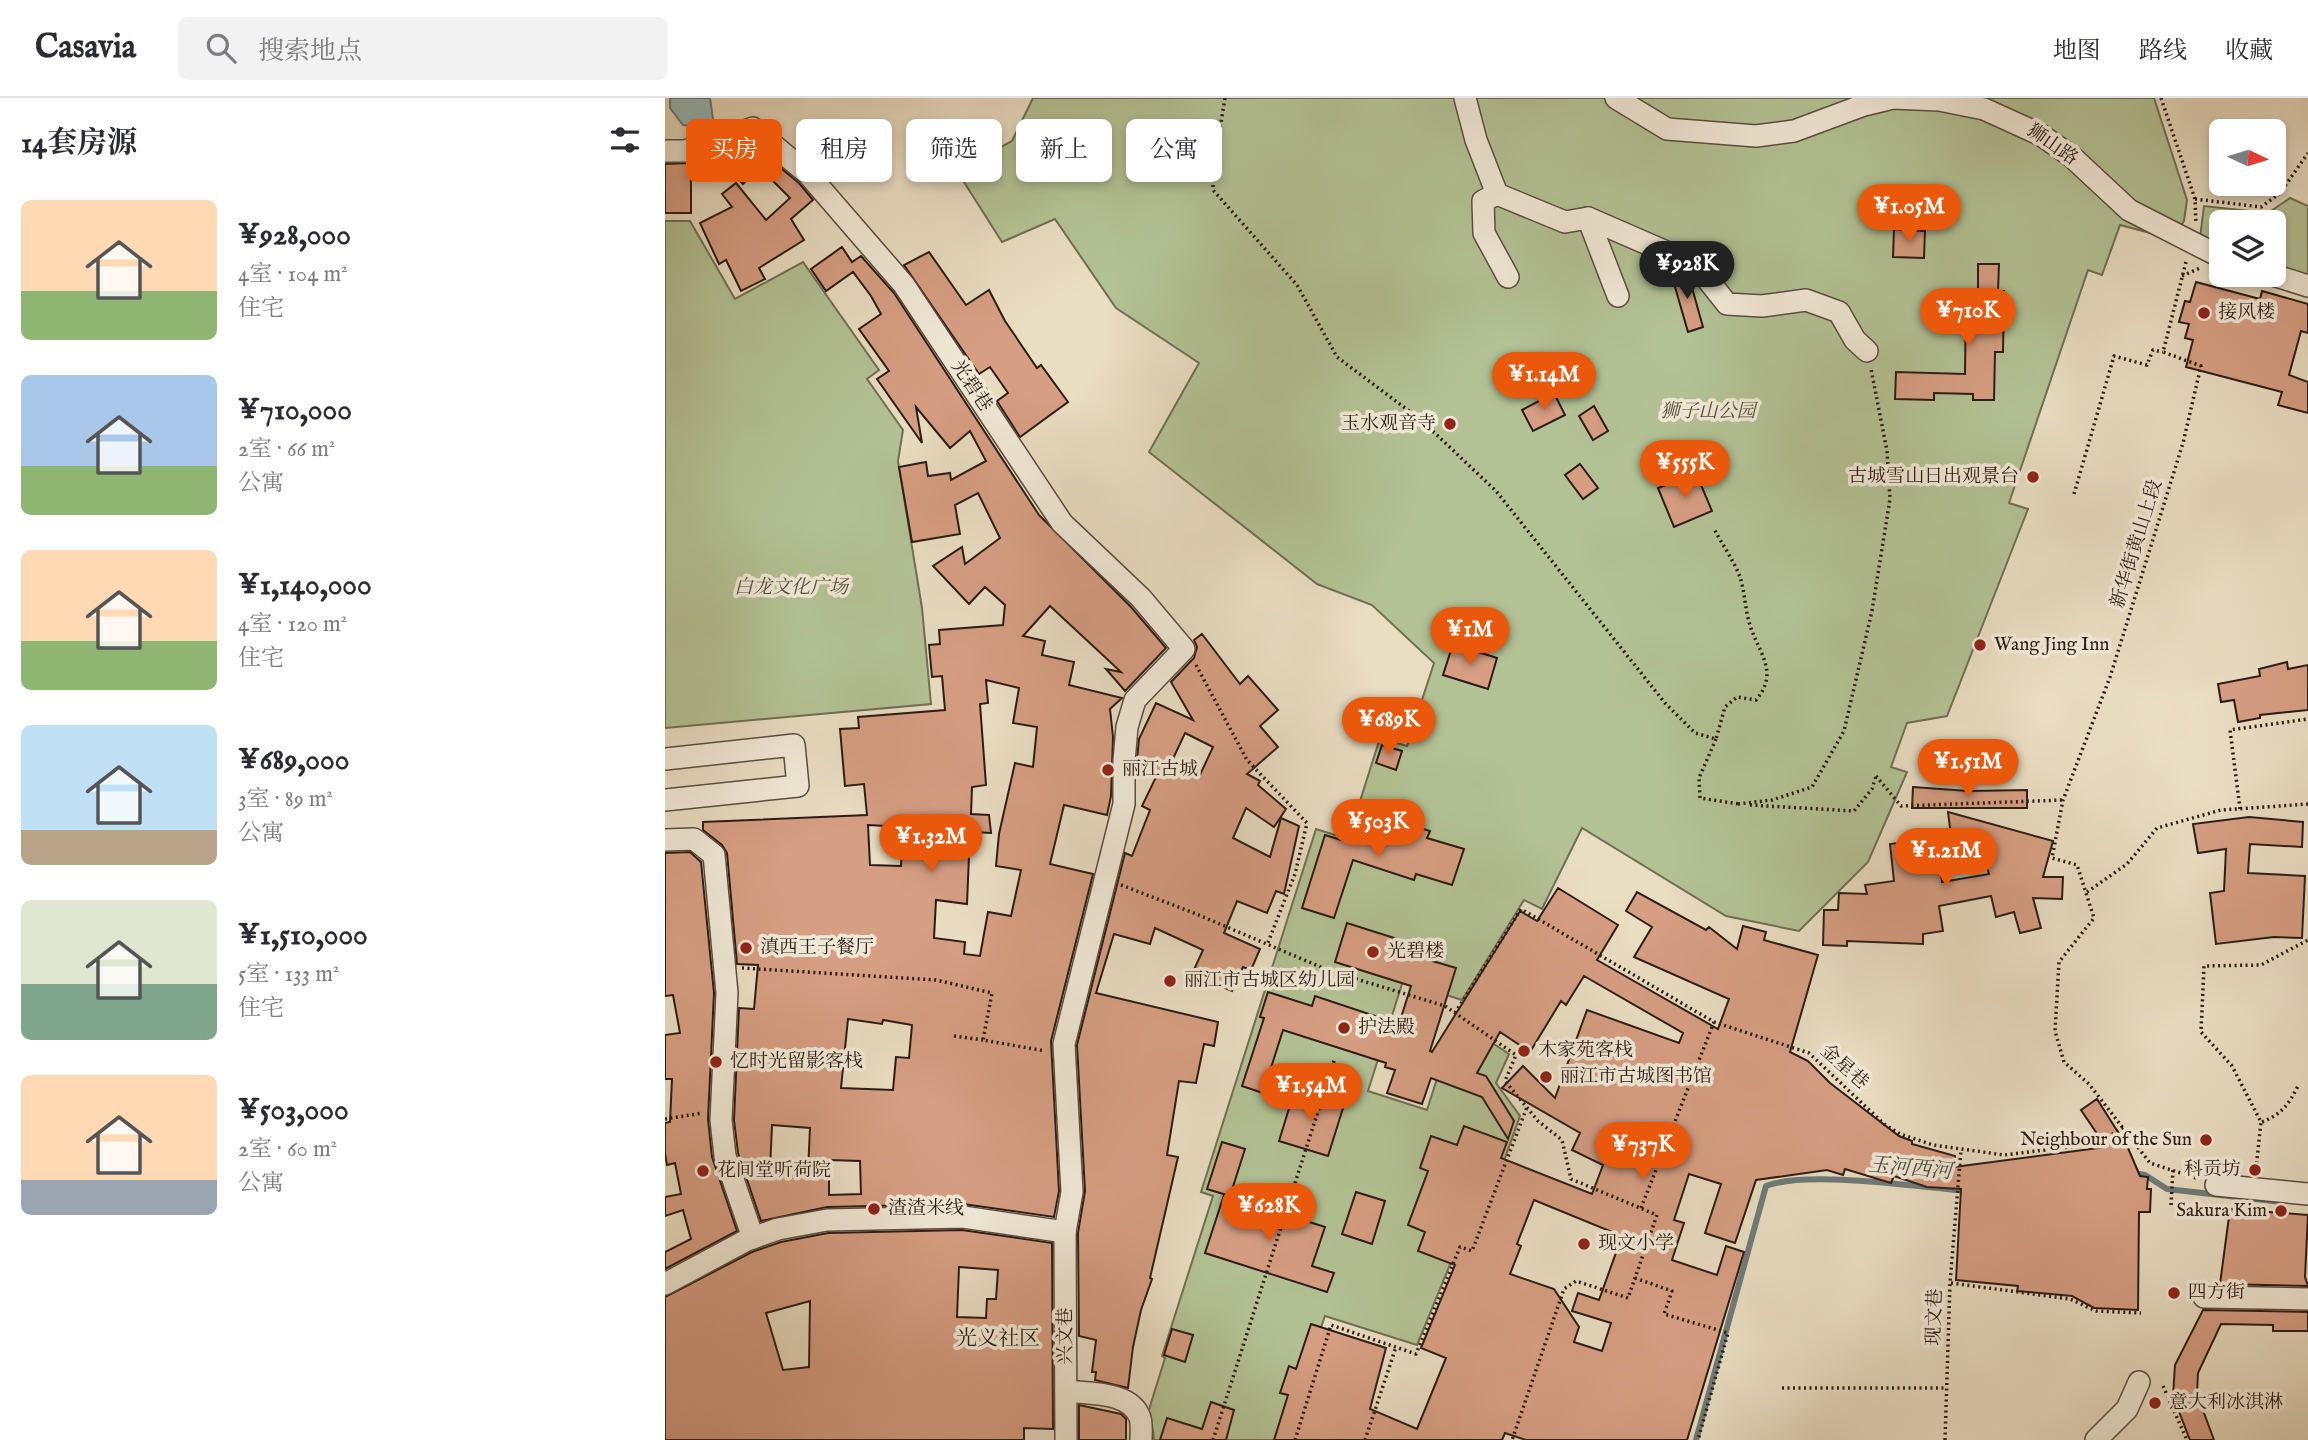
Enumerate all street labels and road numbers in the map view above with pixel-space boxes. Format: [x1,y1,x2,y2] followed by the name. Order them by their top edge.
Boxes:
[2022,119,2082,171] street label: 狮山路
[945,356,997,416] street label: 光碧巷
[2106,477,2168,611] street label: 新华街黄山上段
[1815,1039,1873,1095] street label: 金星巷
[1922,1288,1948,1346] street label: 现文巷
[1054,1307,1078,1365] street label: 兴文巷

